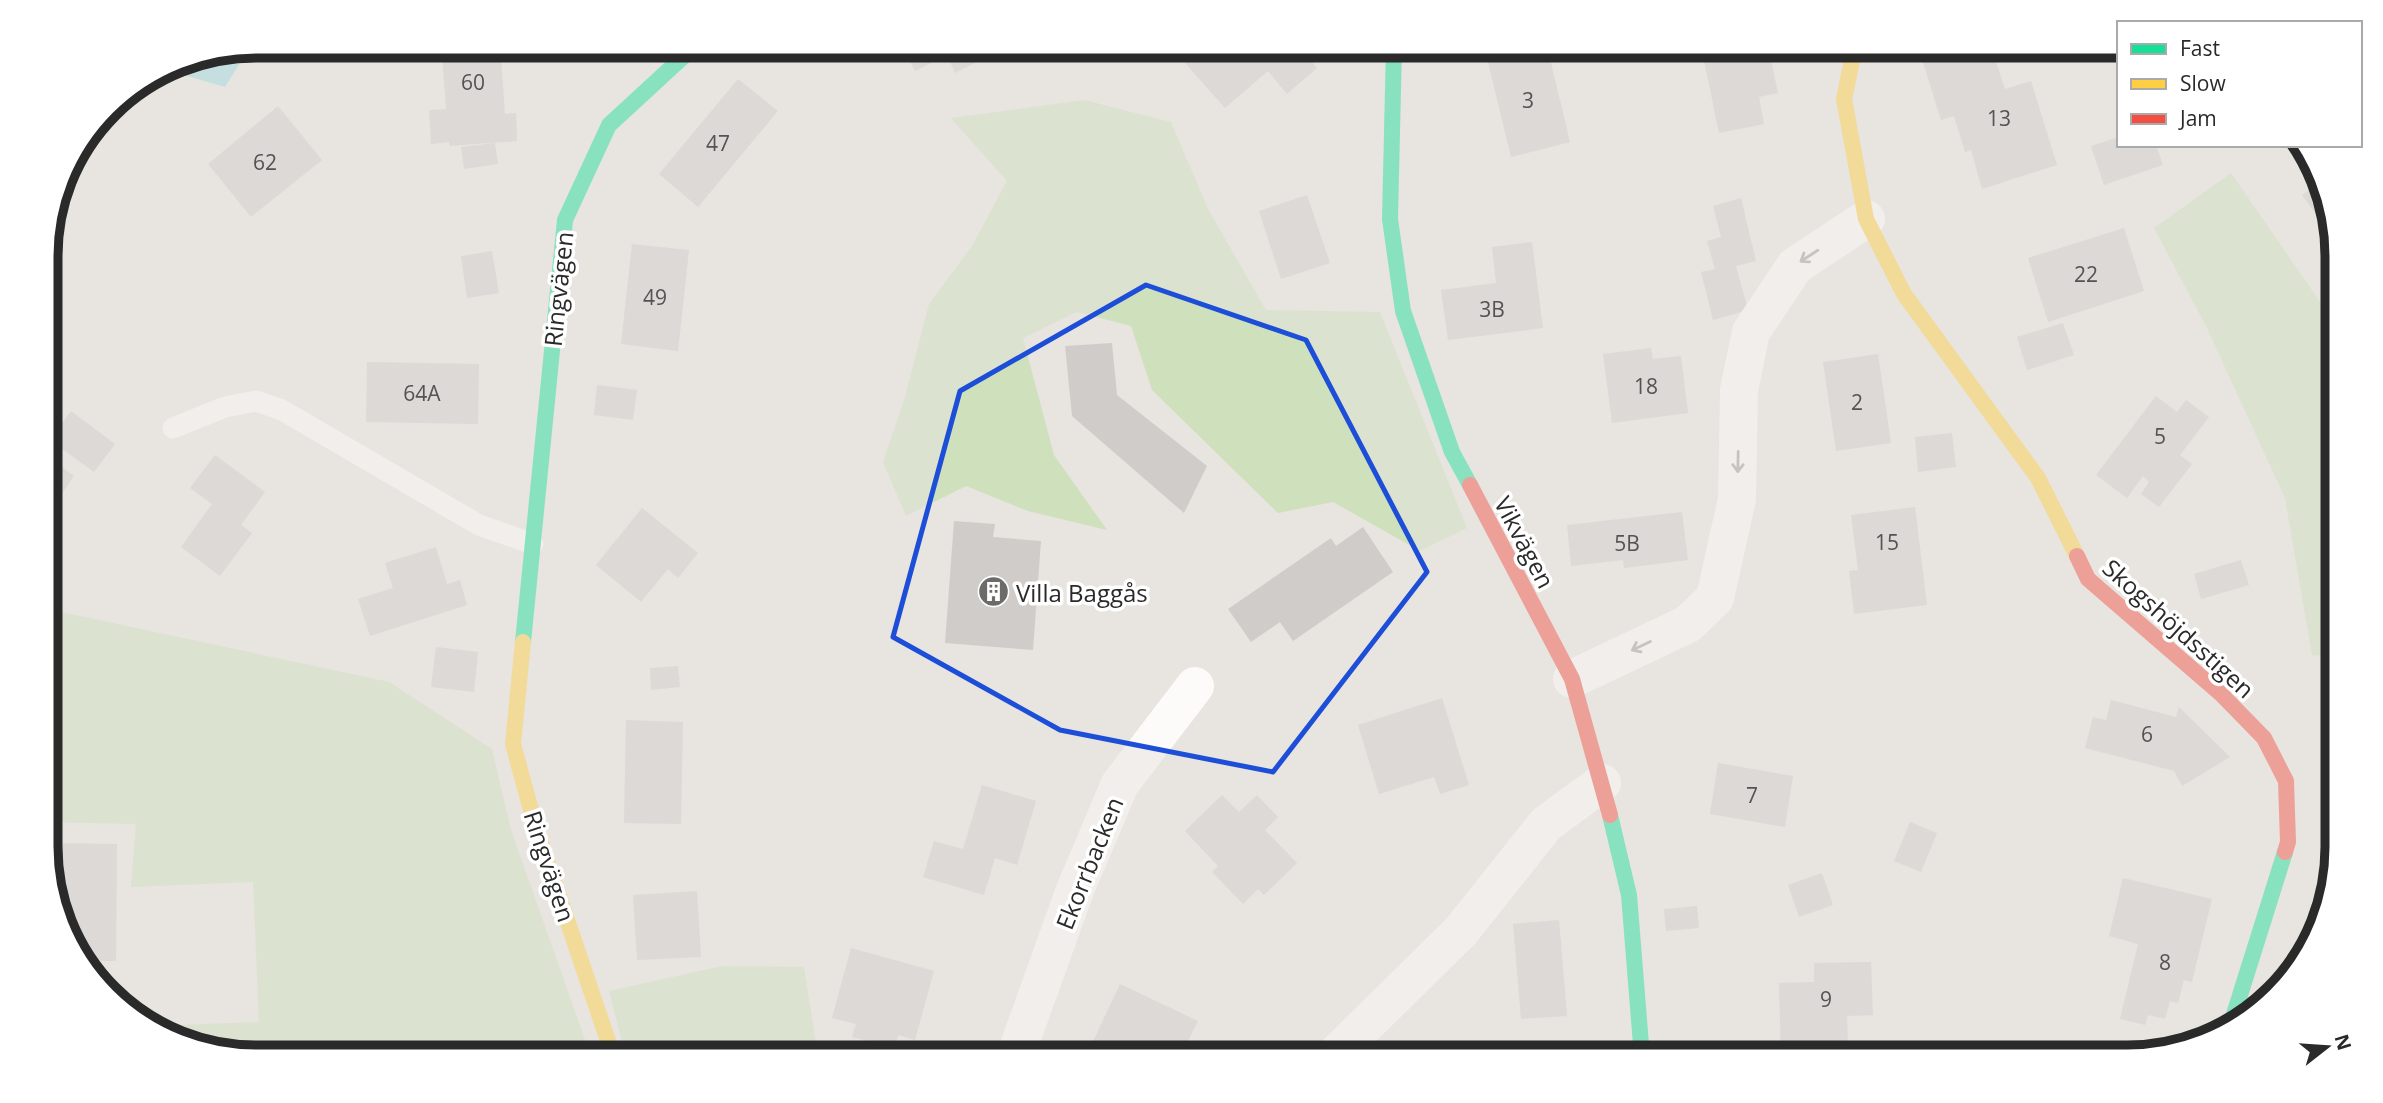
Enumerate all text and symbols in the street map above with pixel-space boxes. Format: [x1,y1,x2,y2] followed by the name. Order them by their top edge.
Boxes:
[2117,21,2362,147] legend
[2180,34,2220,62] text: Fast
[461,68,485,96] house number: 60
[2180,69,2226,97] text: Slow
[1522,86,1534,114] house number: 3
[1987,104,2011,132] house number: 13
[2178,104,2217,132] text: Jam
[706,129,730,157] house number: 47
[253,148,277,176] house number: 62
[536,230,580,348] street label: Ringvägen
[1800,250,1820,264] one-way arrow
[2074,260,2098,288] house number: 22
[643,283,667,311] house number: 49
[1479,295,1505,323] house number: 3B
[1634,372,1658,400] house number: 18
[403,379,441,407] house number: 64A
[1851,388,1863,416] house number: 2
[2154,422,2166,450] house number: 5
[1731,450,1744,473] one-way arrow
[1487,490,1563,594] street label: Vikvägen
[1875,528,1899,556] house number: 15
[1614,529,1640,557] house number: 5B
[2096,551,2262,705] street label: Skogshöjdsstigen
[976,575,1010,609] building icon: Villa Baggås
[1016,576,1148,609] place label: Villa Baggås
[1631,640,1652,653] one-way arrow
[2141,720,2153,748] house number: 6
[1746,781,1758,809] house number: 7
[1047,792,1131,934] street label: Ekorrbacken
[517,806,583,926] street label: Ringvägen
[2159,948,2171,976] house number: 8
[1820,985,1832,1013] house number: 9
[2292,1012,2362,1082] north arrow
[2329,1031,2358,1053] text: N

